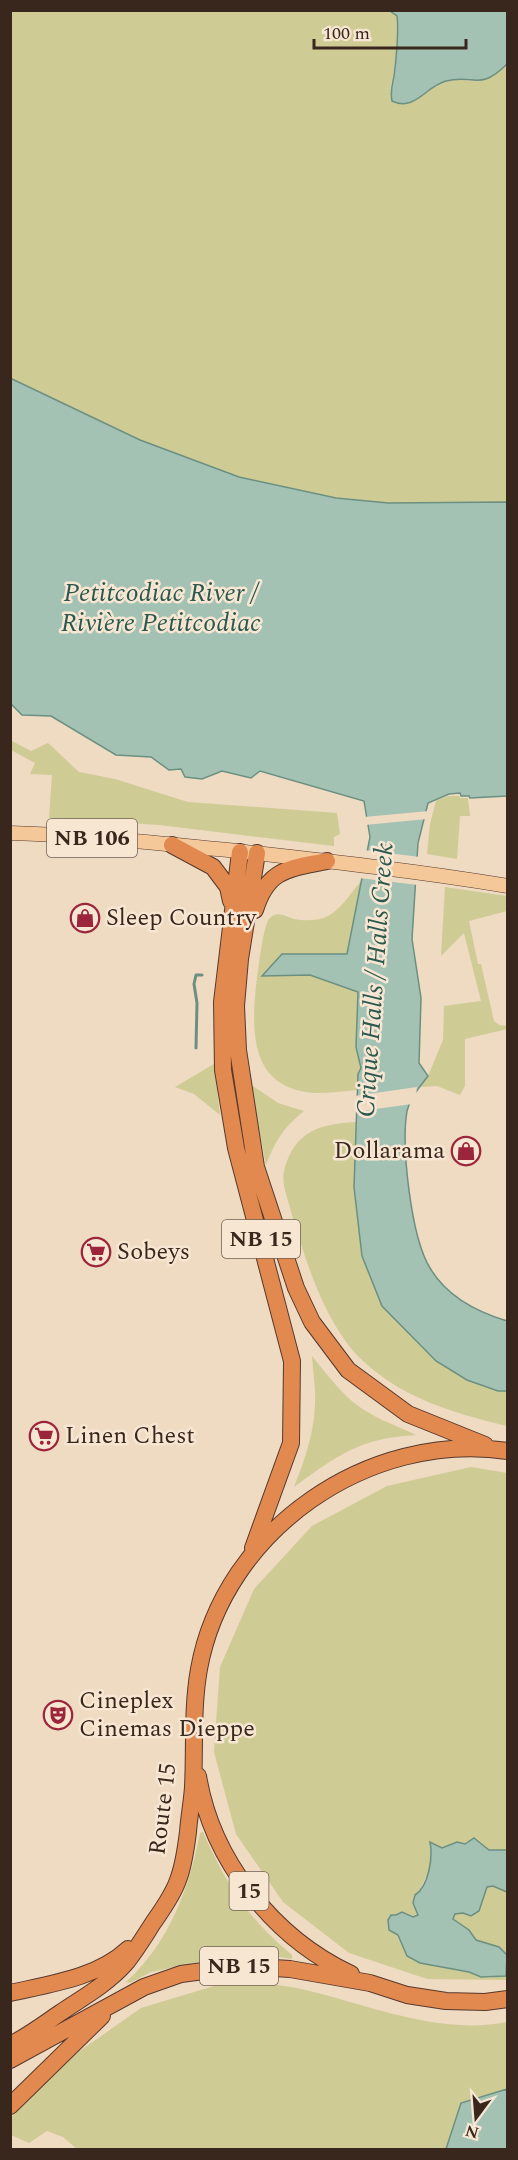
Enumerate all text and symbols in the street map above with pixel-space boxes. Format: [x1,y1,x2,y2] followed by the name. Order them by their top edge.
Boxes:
[314,12,466,50] scale bar
[323,20,370,47] text: 100 m
[61,573,261,643] water label: Petitcodiac River / Rivière Petitcodiac
[47,819,137,857] road number: NB 106
[345,841,405,1119] water label: Crique Halls / Halls Creek
[106,900,258,936] place label: Sleep Country
[69,902,101,934] shop icon: Sleep Country
[334,1133,445,1169] place label: Dollarama
[450,1135,482,1167] shop icon: Dollarama
[222,1220,300,1258] road number: NB 15
[117,1234,190,1270] place label: Sobeys
[80,1236,112,1268] supermarket icon: Sobeys
[65,1418,195,1454] place label: Linen Chest
[28,1420,60,1452] supermarket icon: Linen Chest
[79,1683,255,1747] place label: Cineplex Cinemas Dieppe
[42,1699,74,1731] theatre icon: Cineplex Cinemas Dieppe
[140,1761,186,1857] street label: Route 15
[230,1872,268,1910] road number: 15
[200,1947,278,1985] road number: NB 15
[446,2088,506,2148] north arrow
[463,2118,482,2145] text: N

